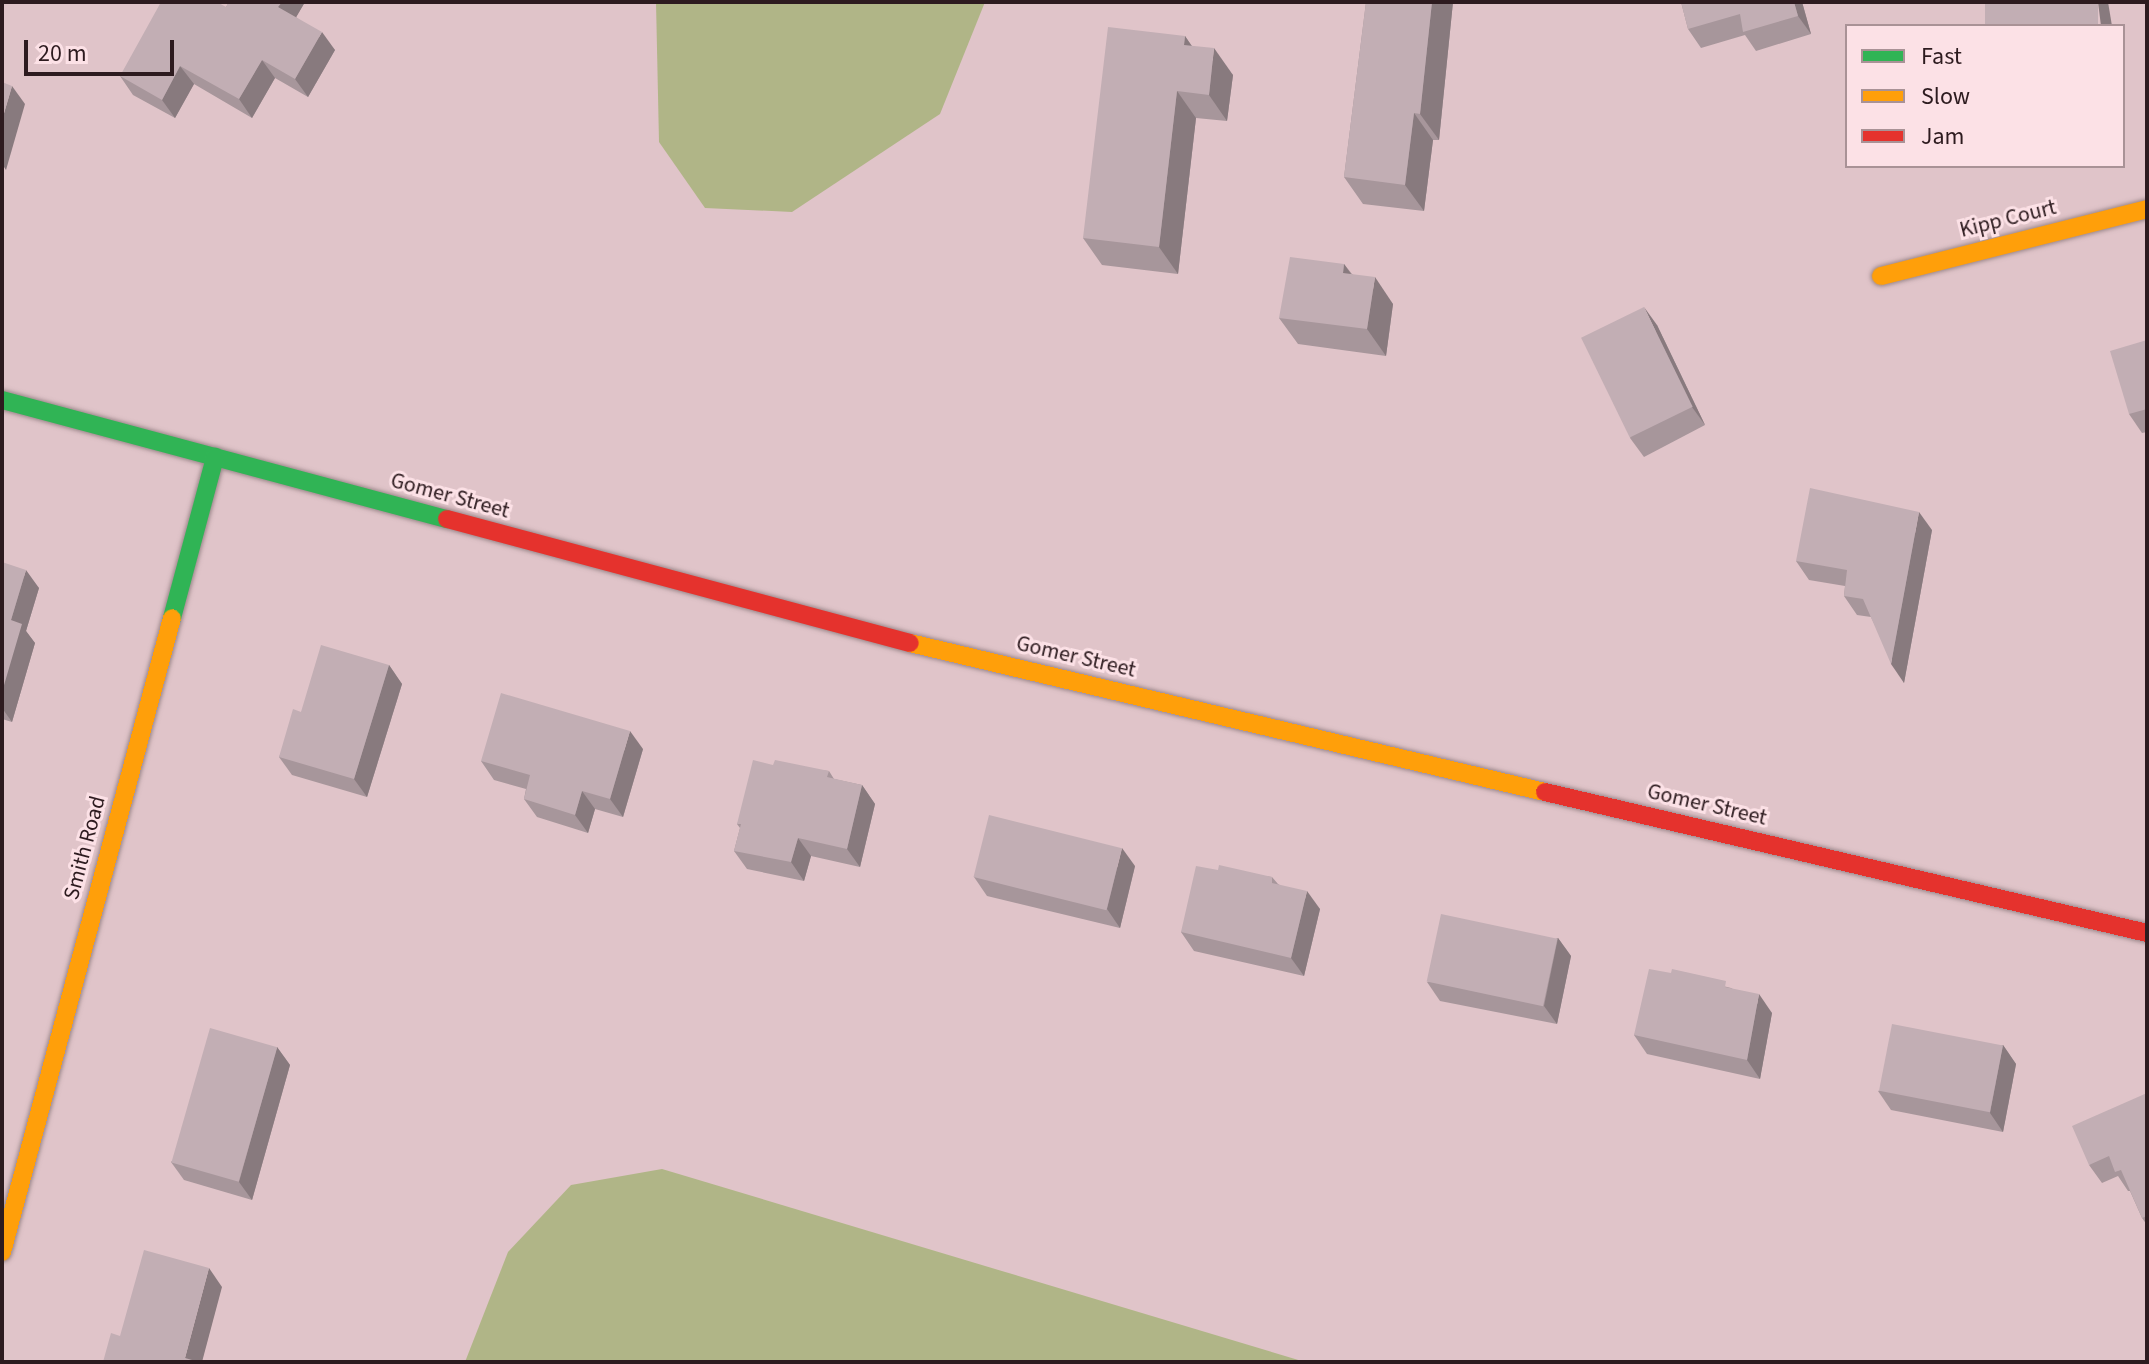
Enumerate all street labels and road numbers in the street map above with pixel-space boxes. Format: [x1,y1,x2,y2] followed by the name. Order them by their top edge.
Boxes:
[1957,194,2059,244] street label: Kipp Court
[388,467,512,525] street label: Gomer Street
[1014,630,1138,684] street label: Gomer Street
[1645,778,1769,832] street label: Gomer Street
[58,793,112,903] street label: Smith Road

